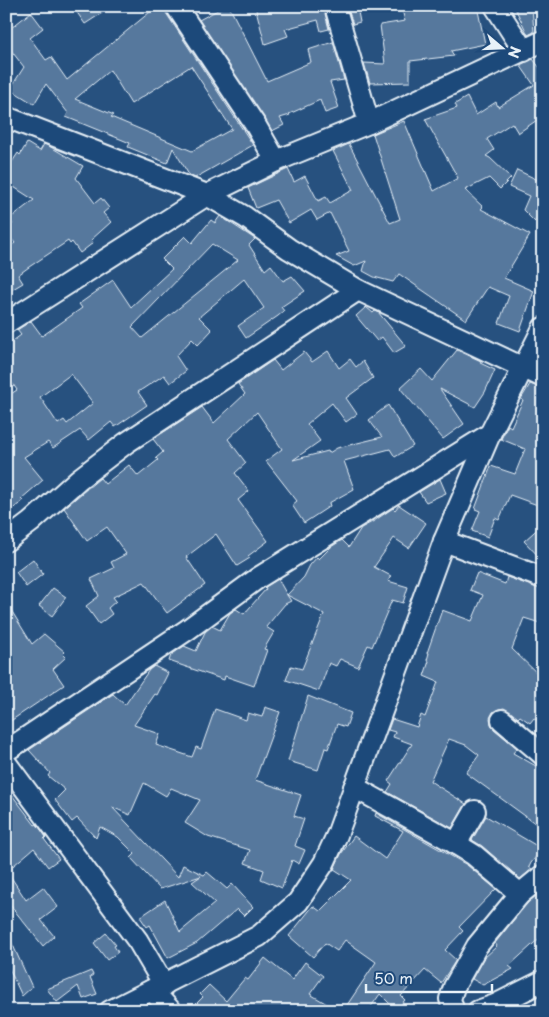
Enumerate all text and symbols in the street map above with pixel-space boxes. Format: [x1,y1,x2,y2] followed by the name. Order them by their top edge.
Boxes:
[476,22,526,72] north arrow
[503,44,526,61] text: N
[366,962,493,994] scale bar
[374,966,413,989] text: 50 m

